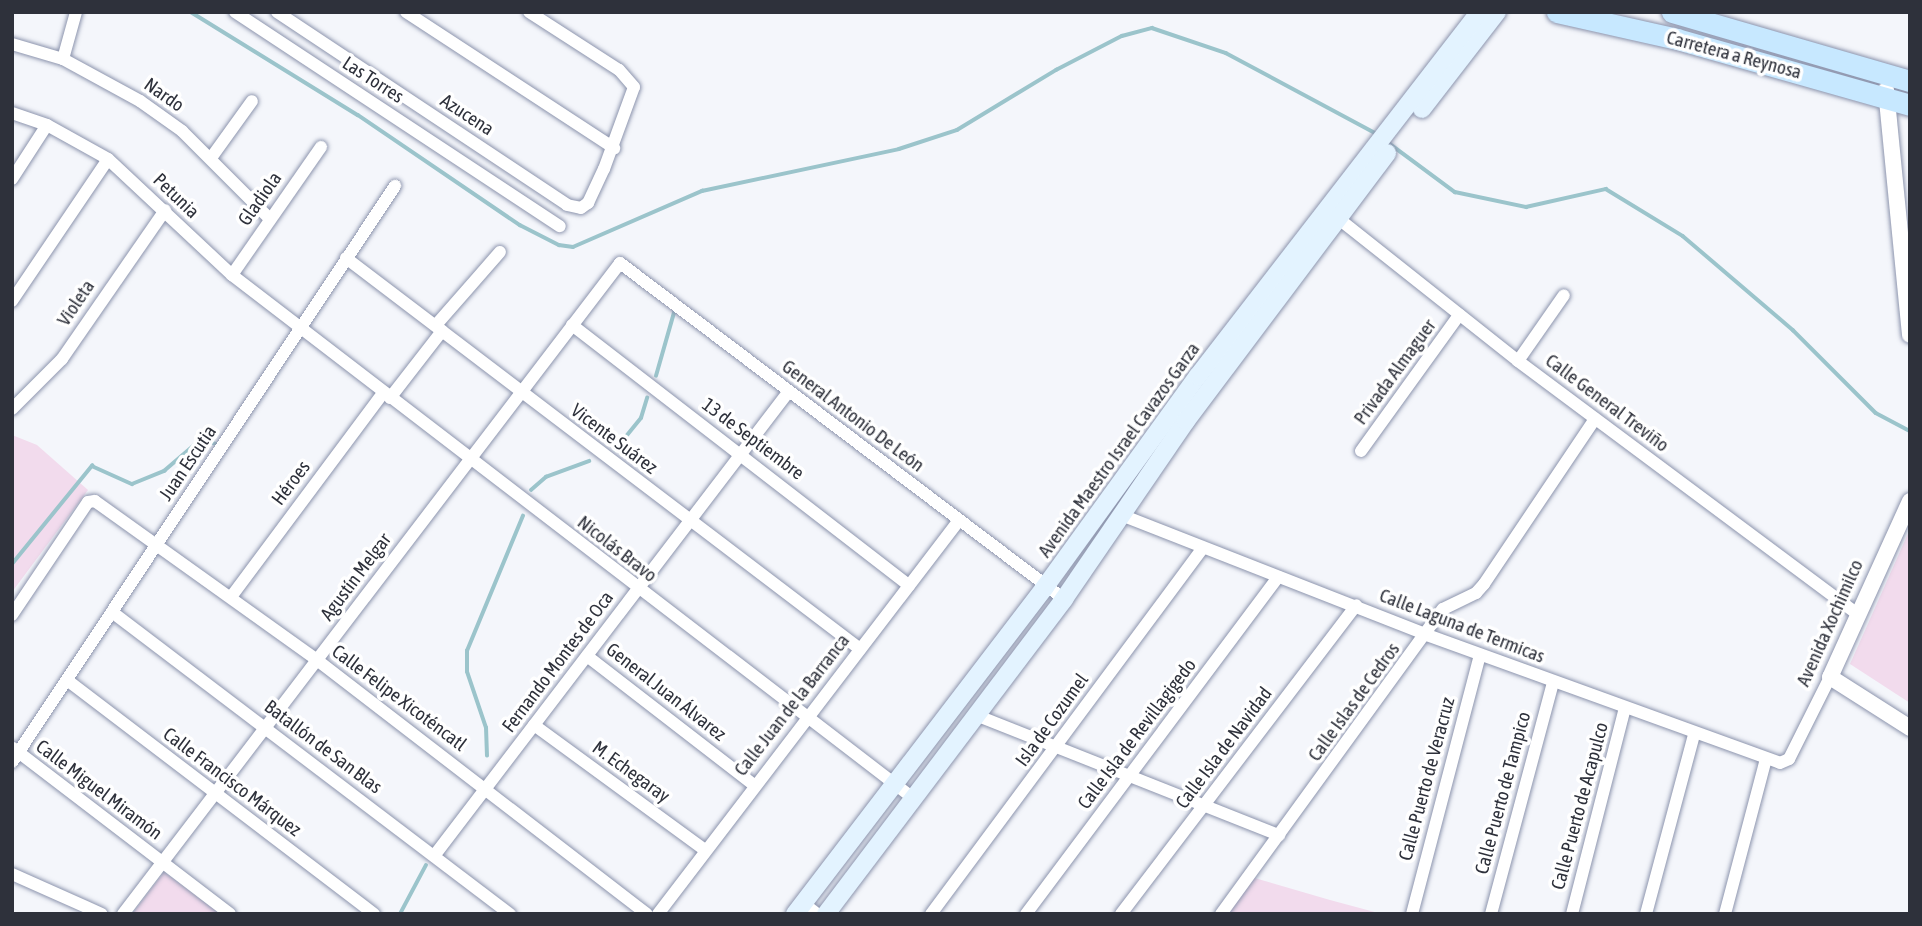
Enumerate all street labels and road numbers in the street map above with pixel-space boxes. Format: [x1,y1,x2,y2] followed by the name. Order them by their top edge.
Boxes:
[1664,26,1804,84] street label: Carretera a Reynosa
[338,52,408,108] street label: Las Torres
[140,73,188,117] street label: Nardo
[436,89,498,141] street label: Azucena
[233,168,287,230] street label: Gladiola
[148,169,204,223] street label: Petunia
[52,276,100,330] street label: Violeta
[1349,315,1441,429] street label: Privada Almaguer
[1033,338,1205,562] street label: Avenida Maestro Israel Cavazos Garza
[1541,349,1673,457] street label: Calle General Treviño
[777,355,929,477] street label: General Antonio De León
[698,393,808,485] street label: 13 de Septiembre
[566,399,662,479] street label: Vicente Suárez
[155,421,221,505] street label: Juan Escutia
[267,456,315,510] street label: Héroes
[573,511,661,587] street label: Nicolás Bravo
[316,529,396,625] street label: Agustín Melgar
[1792,556,1868,690] street label: Avenida Xochimilco
[1376,584,1548,668] street label: Calle Laguna de Termicas
[498,587,618,737] street label: Fernando Montes de Oca
[730,630,854,780] street label: Calle Juan de la Barranca
[602,638,730,746] street label: General Juan Álvarez
[1303,638,1405,766] street label: Calle Islas de Cedros
[327,640,471,756] street label: Calle Felipe Xicoténcatl
[1073,654,1201,814] street label: Calle Isla de Revillagigedo
[1011,669,1093,771] street label: Isla de Cozumel
[1171,683,1277,813] street label: Calle Isla de Navidad
[260,695,386,799] street label: Batallón de San Blas
[1394,695,1460,863] street label: Calle Puerto de Veracruz
[1470,709,1536,877] street label: Calle Puerto de Tampico
[1547,720,1613,892] street label: Calle Puerto de Acapulco
[159,723,305,841] street label: Calle Francisco Márquez
[31,735,167,845] street label: Calle Miguel Miramón
[588,736,674,808] street label: M. Echegaray

